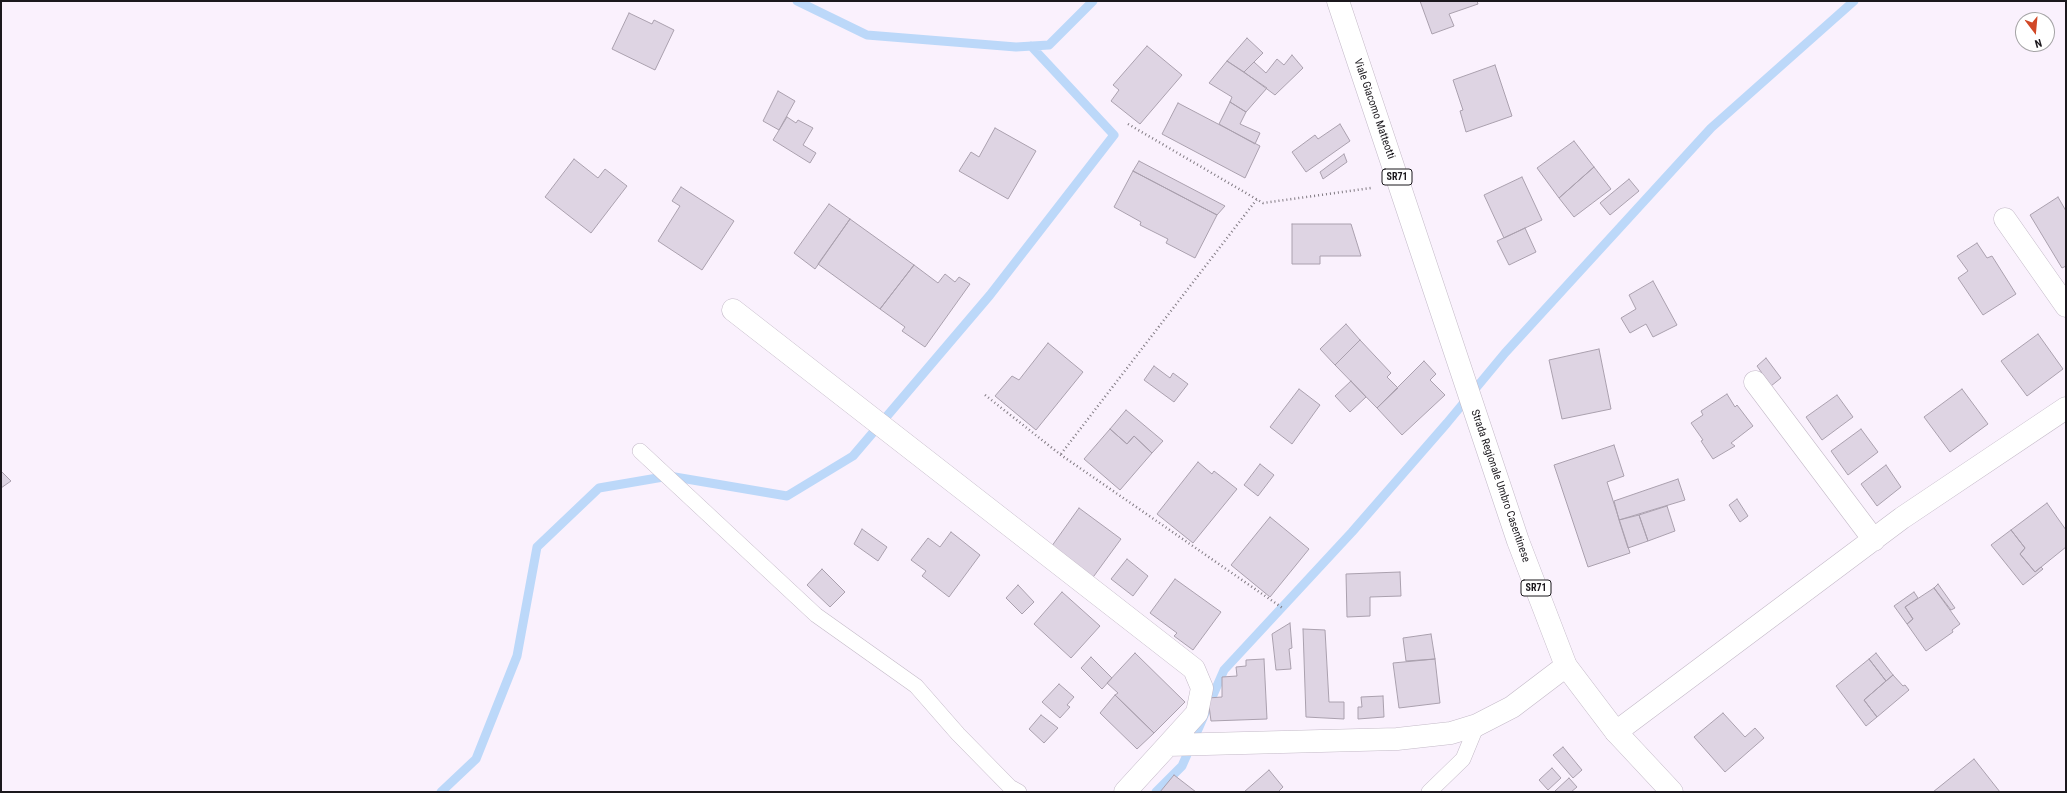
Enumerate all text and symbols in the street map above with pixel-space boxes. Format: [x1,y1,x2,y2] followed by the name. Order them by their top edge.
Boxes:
[2015,12,2055,52] north arrow
[2033,36,2043,50] text: N
[1351,57,1397,161] street label: Viale Giacomo Matteotti
[1382,169,1412,185] road number: SR71
[1468,408,1532,564] street label: Strada Regionale Umbro Casentinese
[1521,580,1551,596] road number: SR71

